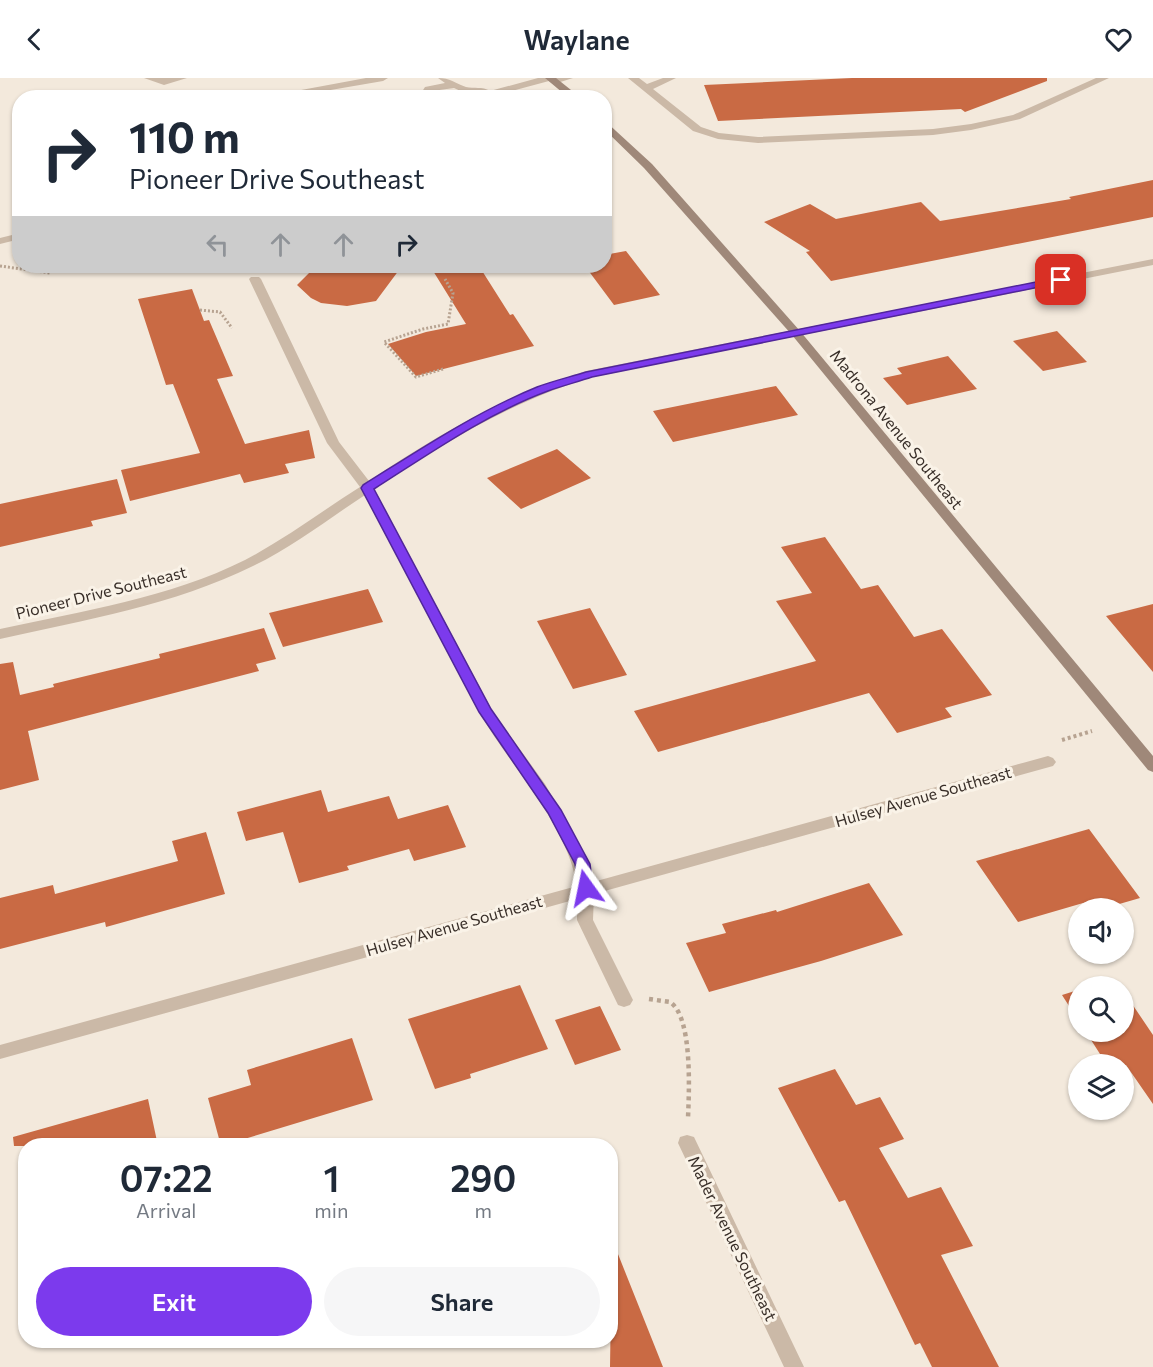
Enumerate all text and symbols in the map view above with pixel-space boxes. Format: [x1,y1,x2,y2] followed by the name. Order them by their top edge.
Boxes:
[18,23,51,56] icon: back
[523,23,630,56] text: Waylane
[1102,23,1135,56] icon: heart
[129,110,240,162] text: 110 m
[30,114,108,192] icon: right
[129,162,425,195] text: Pioneer Drive Southeast
[201,228,234,261] icon: left
[264,228,297,261] icon: ahead
[327,228,360,261] icon: ahead
[390,228,423,261] icon: right
[1035,254,1086,305] pin
[1044,263,1077,296] icon: arrive
[827,345,967,513] street label: Madrona Avenue Southeast
[14,561,189,622] street label: Pioneer Drive Southeast
[833,762,1014,830] street label: Hulsey Avenue Southeast
[554,856,618,920] position arrow
[364,891,545,959] street label: Hulsey Avenue Southeast
[1068,898,1134,1120] map controls
[1068,898,1134,964] button: sound
[1068,976,1134,1042] button: search
[1068,1054,1134,1120] button: layers
[685,1152,781,1324] street label: Mader Avenue Southeast
[120,1155,213,1199] text: 07:22
[323,1155,339,1199] text: 1
[450,1155,516,1199] text: 290
[136,1198,196,1222] text: Arrival
[314,1198,348,1222] text: min
[474,1198,492,1222] text: m
[36,1267,312,1336] button: Exit
[324,1267,600,1336] button: Share

